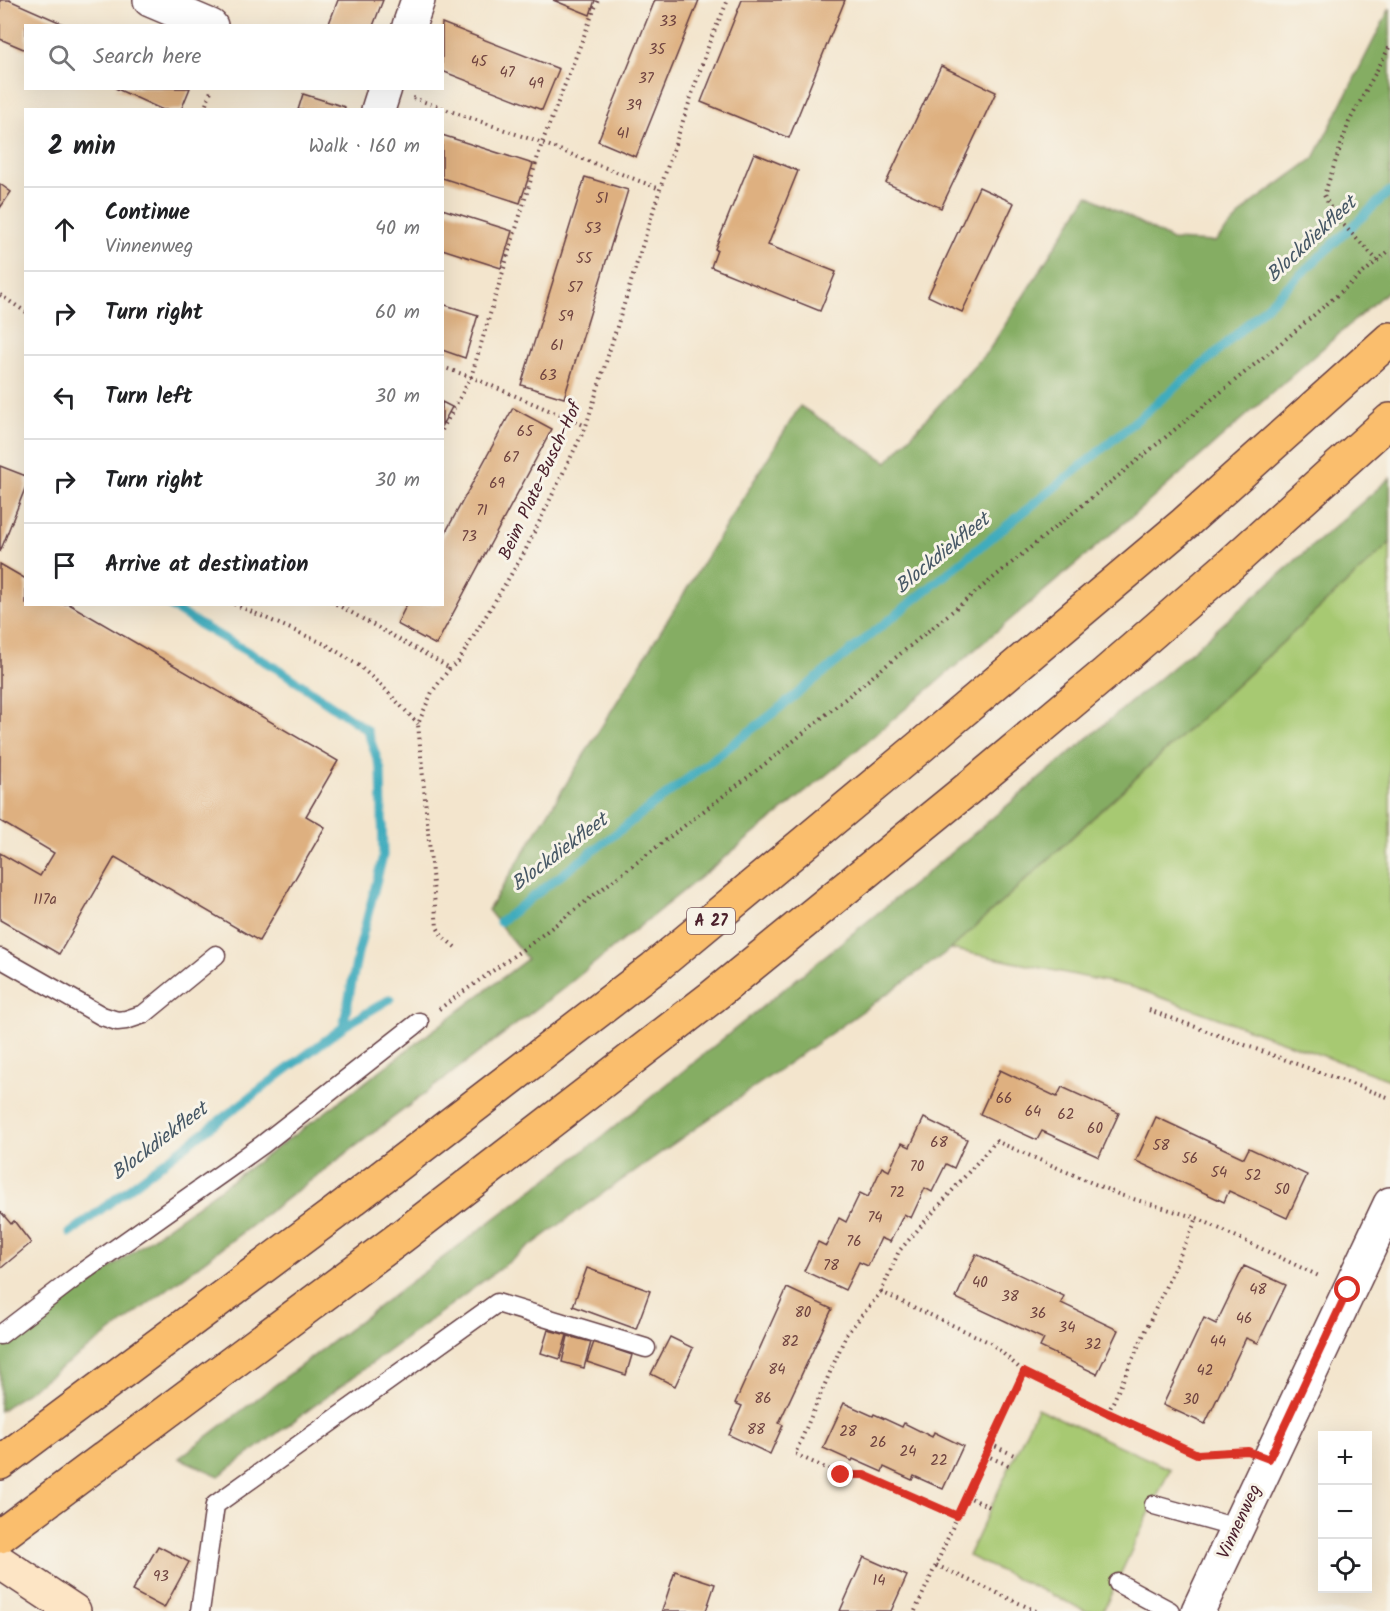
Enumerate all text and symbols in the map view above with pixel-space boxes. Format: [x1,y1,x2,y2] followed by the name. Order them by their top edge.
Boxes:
[659,10,677,34] house number: 33
[24,24,444,90] search box
[649,38,666,62] house number: 35
[93,40,201,75] text: Search here
[45,41,78,74] icon: search
[471,50,488,74] house number: 45
[499,61,516,85] house number: 47
[638,67,655,91] house number: 37
[528,72,544,96] house number: 49
[626,94,643,118] house number: 39
[617,122,630,146] house number: 41
[48,126,116,168] text: 2 min
[309,131,420,163] text: Walk · 160 m
[596,187,609,211] house number: 51
[1259,187,1367,291] water label: Blockdiekfleet
[105,196,190,231] text: Continue
[48,213,81,246] icon: ahead
[375,213,420,245] text: 40 m
[585,217,602,241] house number: 53
[105,231,193,263] text: Vinnenweg
[576,247,593,271] house number: 55
[568,276,584,300] house number: 57
[105,296,203,331] text: Turn right
[48,297,81,330] icon: right
[375,297,420,329] text: 60 m
[558,305,574,329] house number: 59
[550,334,564,358] house number: 61
[540,364,557,388] house number: 63
[105,380,192,415] text: Turn left
[48,381,81,414] icon: left
[375,381,420,413] text: 30 m
[492,395,591,565] street label: Beim Plate-Busch-Hof
[517,420,534,444] house number: 65
[503,446,520,470] house number: 67
[105,464,203,499] text: Turn right
[48,465,81,498] icon: right
[375,465,420,497] text: 30 m
[489,472,506,496] house number: 69
[476,499,488,523] house number: 71
[888,503,1000,603] water label: Blockdiekfleet
[461,525,477,549] house number: 73
[105,548,308,583] text: Arrive at destination
[48,549,81,582] icon: arrive
[505,804,618,900] water label: Blockdiekfleet
[33,888,57,912] house number: 117a
[687,908,735,934] road number: A 27
[996,1087,1012,1111] house number: 66
[105,1093,218,1189] water label: Blockdiekfleet
[1025,1100,1041,1124] house number: 64
[1057,1103,1075,1127] house number: 62
[1087,1117,1103,1141] house number: 60
[930,1131,949,1155] house number: 68
[1152,1134,1171,1158] house number: 58
[1182,1147,1198,1171] house number: 56
[910,1155,925,1179] house number: 70
[1211,1161,1227,1185] house number: 54
[1245,1164,1261,1188] house number: 52
[1274,1178,1290,1202] house number: 50
[889,1181,905,1205] house number: 72
[867,1206,883,1230] house number: 74
[846,1230,862,1254] house number: 76
[823,1254,840,1278] house number: 78
[972,1271,988,1295] house number: 40
[1334,1276,1360,1302] route start
[1249,1278,1268,1302] house number: 48
[1001,1285,1020,1309] house number: 38
[795,1301,812,1325] house number: 80
[1030,1302,1046,1326] house number: 36
[1236,1307,1252,1331] house number: 46
[1059,1316,1075,1340] house number: 34
[781,1330,799,1354] house number: 82
[1210,1330,1226,1354] house number: 44
[1084,1333,1102,1357] house number: 32
[768,1358,786,1382] house number: 84
[1197,1359,1213,1383] house number: 42
[754,1387,772,1411] house number: 86
[1183,1388,1200,1412] house number: 30
[747,1418,766,1442] house number: 88
[839,1420,858,1444] house number: 28
[869,1431,887,1455] house number: 26
[1318,1431,1372,1593] map controls
[1318,1431,1372,1485] button: +
[900,1440,916,1464] house number: 24
[930,1449,948,1473] house number: 22
[827,1461,853,1487] route end
[1210,1480,1270,1564] street label: Vinnenweg
[1318,1485,1372,1539] button: −
[1318,1539,1372,1593] button: locate
[153,1565,169,1589] house number: 93
[873,1569,885,1593] house number: 14

